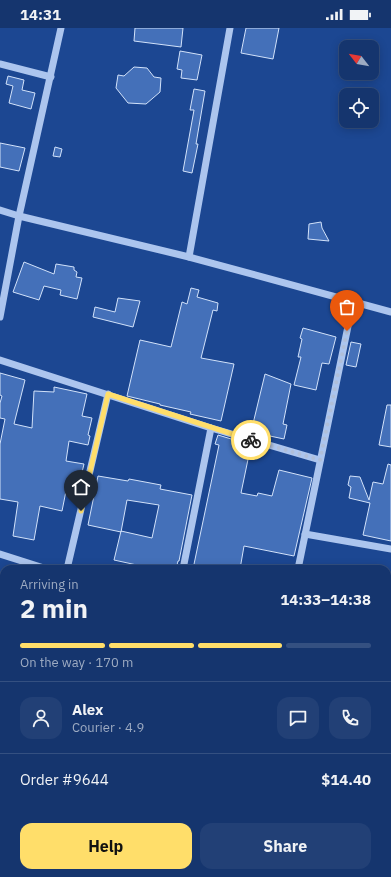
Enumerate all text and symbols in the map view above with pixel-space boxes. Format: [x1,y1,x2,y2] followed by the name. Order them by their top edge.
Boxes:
[20,5,61,24] text: 14:31
[339,40,379,80] north arrow
[339,40,379,128] map controls
[339,88,379,128] button: locate
[330,290,364,331] pin
[336,296,358,318] icon: bag
[231,420,271,460] courier
[240,429,262,451] icon: bike
[64,470,98,511] pin
[70,476,92,498] icon: home
[20,576,79,593] text: Arriving in
[280,590,371,609] text: 14:33–14:38
[20,591,88,625] text: 2 min
[20,654,133,671] text: On the way · 170 m
[20,697,62,739] button: person
[277,697,319,739] button: chat
[329,697,371,739] button: phone
[72,700,103,719] text: Alex
[72,719,144,736] text: Courier · 4.9
[20,770,109,789] text: Order #9644
[321,770,371,789] text: $14.40
[20,823,192,869] button: Help
[200,823,371,869] button: Share

